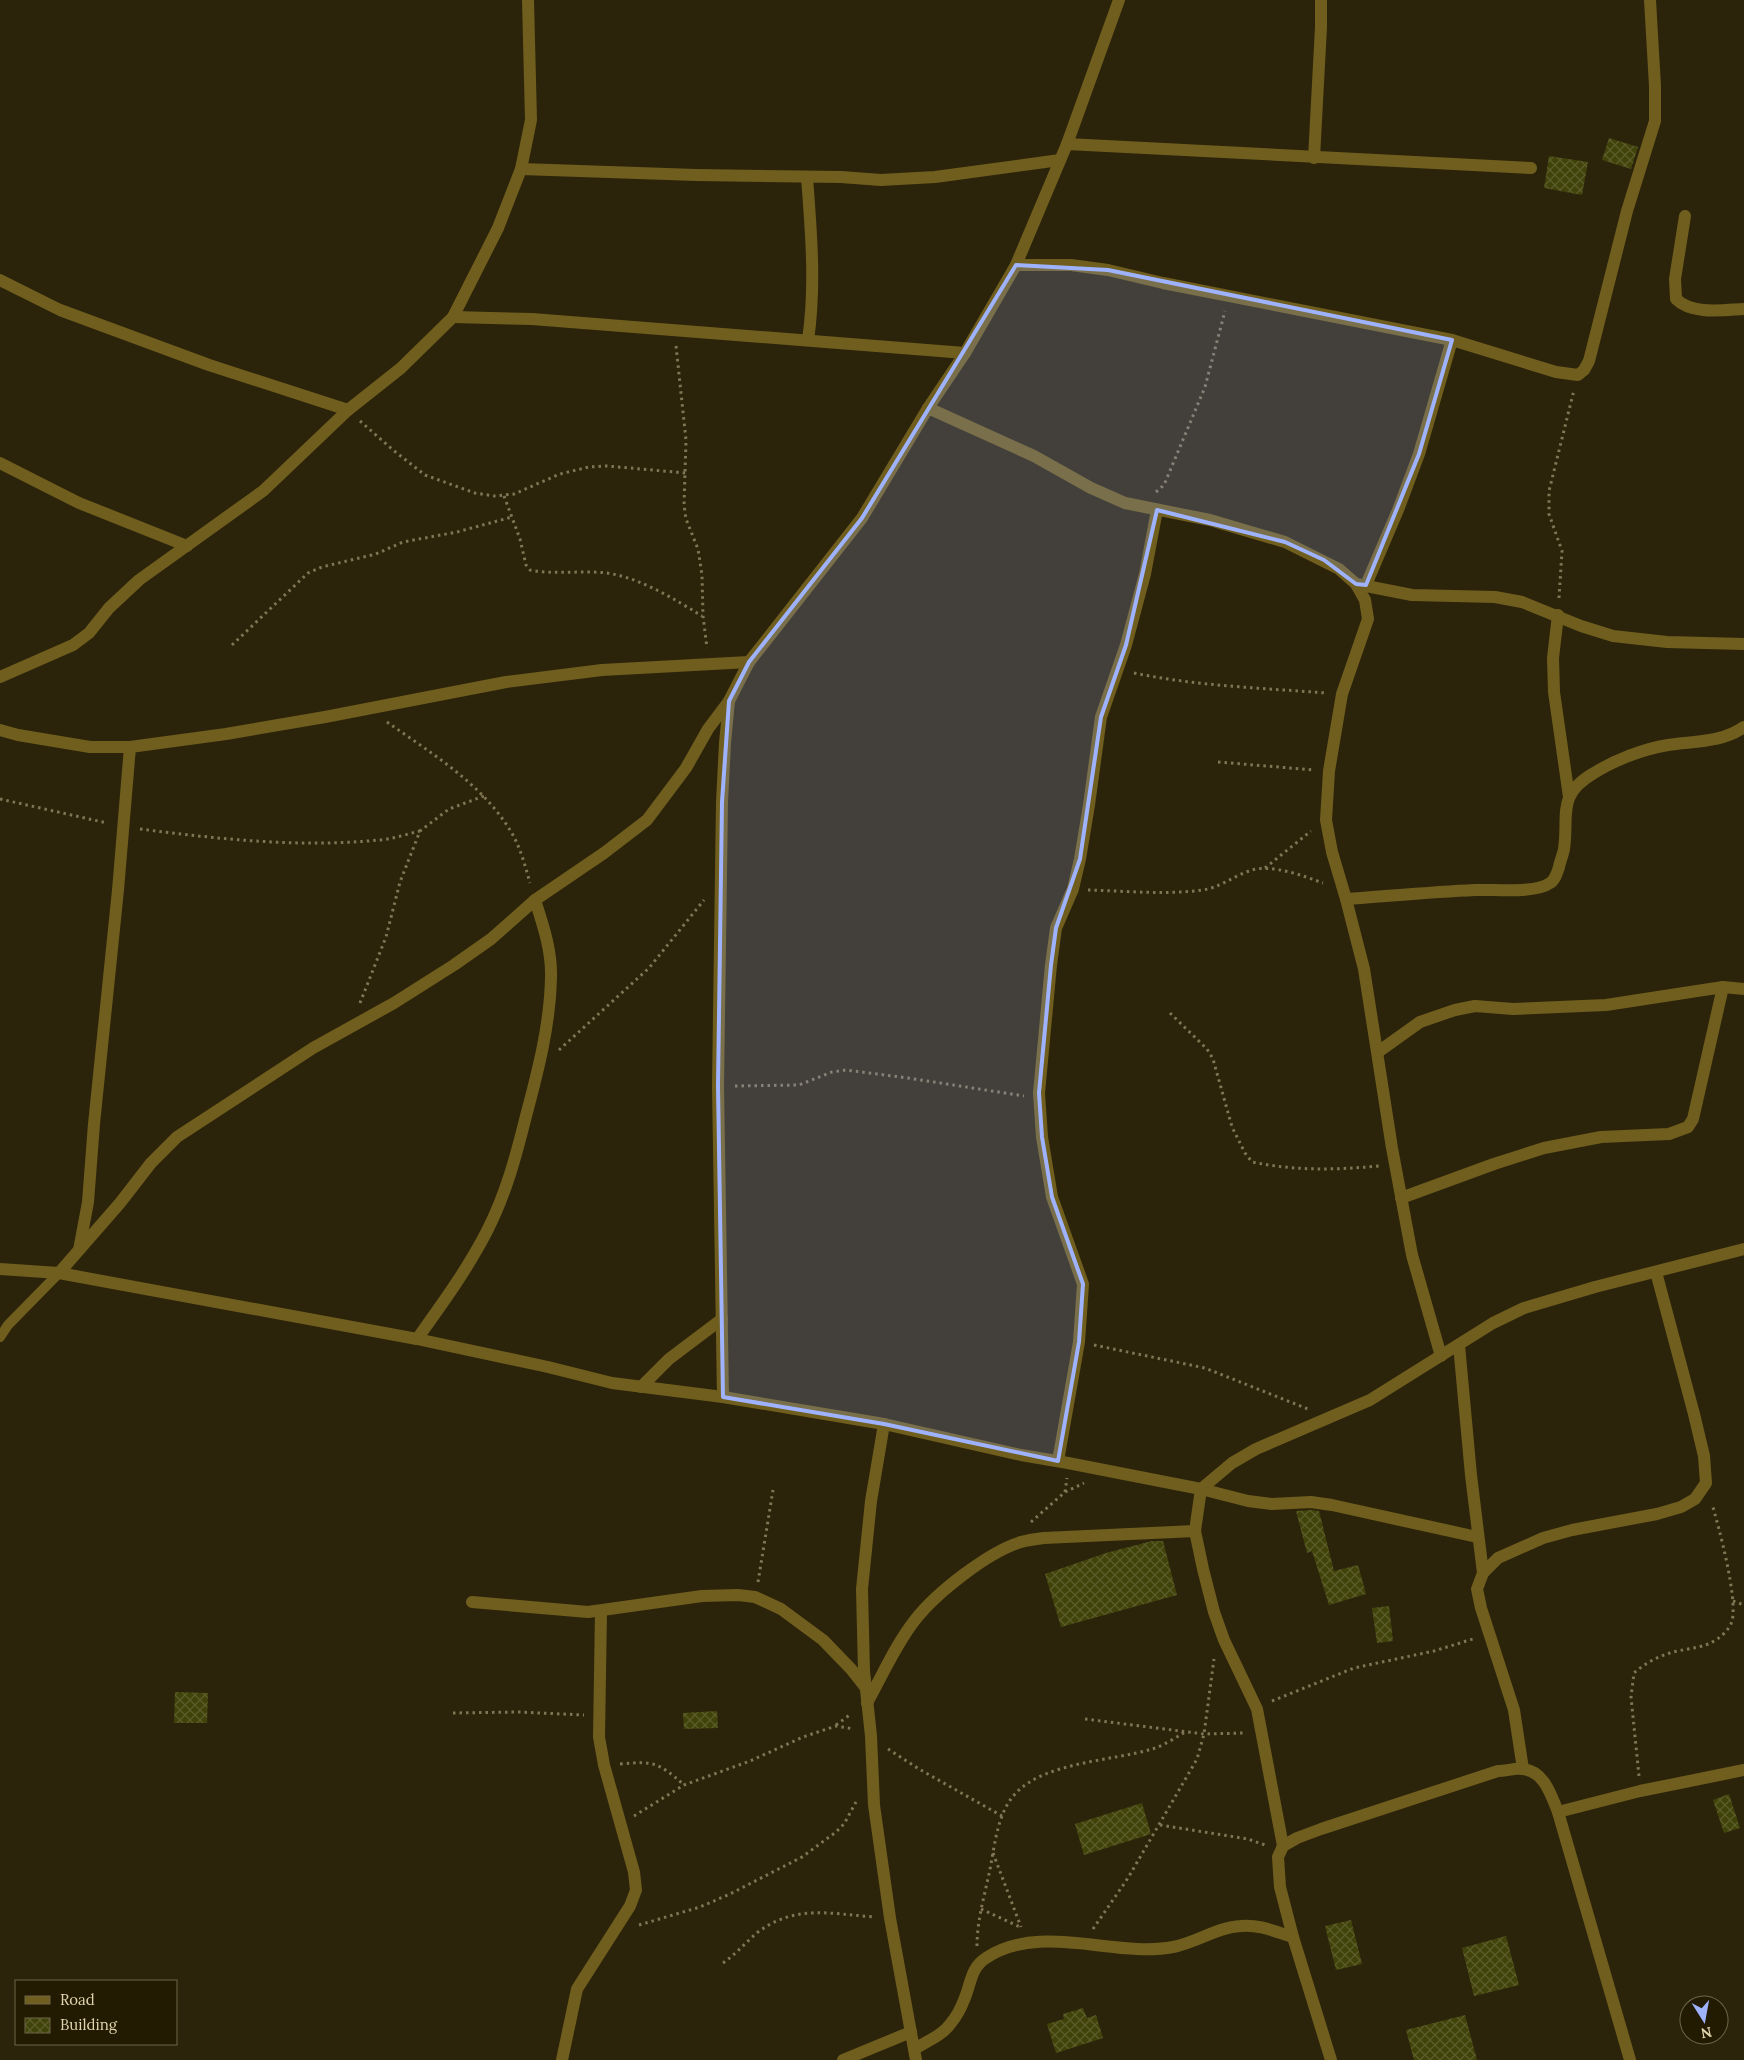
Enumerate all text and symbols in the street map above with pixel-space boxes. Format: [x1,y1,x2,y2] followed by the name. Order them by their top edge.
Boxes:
[15,1980,178,2045] legend
[60,1990,95,2009] text: Road
[1679,1995,1729,2045] north arrow
[60,2015,118,2034] text: Building
[1699,2023,1714,2043] text: N

